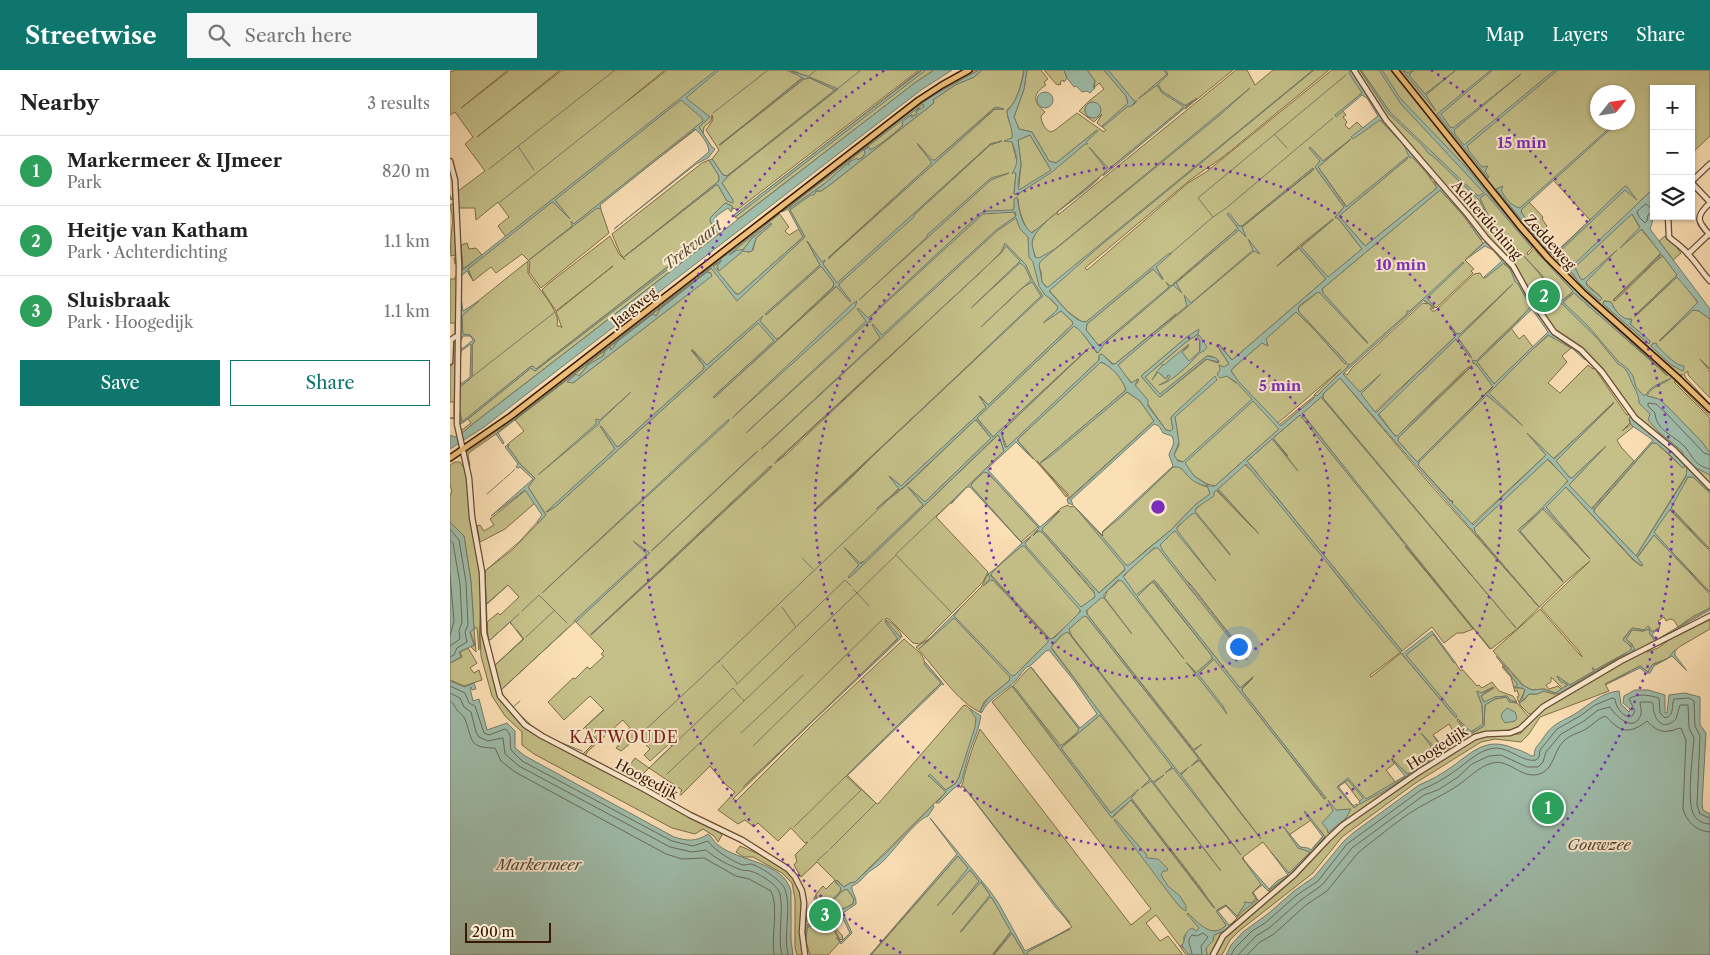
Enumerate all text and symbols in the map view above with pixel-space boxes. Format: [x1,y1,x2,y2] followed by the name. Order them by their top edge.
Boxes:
[187,13,537,58] search box
[25,21,157,50] text: Streetwise
[205,21,233,49] icon: search
[245,24,352,47] text: Search here
[1486,24,1524,46] text: Map
[1552,24,1608,46] text: Layers
[1636,24,1685,46] text: Share
[1590,85,1635,130] north arrow
[1650,85,1695,220] map controls
[1650,85,1695,130] button: +
[20,90,99,115] text: Nearby
[367,93,430,113] text: 3 results
[1650,130,1695,175] button: −
[1497,133,1547,152] text: 15 min
[67,149,282,172] text: Markermeer & IJmeer
[32,161,40,181] text: 1
[382,161,430,181] text: 820 m
[67,172,102,192] text: Park
[1650,175,1695,220] button: layers
[1447,176,1527,264] street label: Achterdichting
[1520,211,1580,274] street label: Zeddeweg
[659,215,727,274] water label: Trekvaart
[67,219,248,242] text: Heitje van Katham
[31,231,41,251] text: 2
[384,231,430,251] text: 1.1 km
[67,242,227,262] text: Park · Achterdichting
[1376,255,1427,274] text: 10 min
[1528,277,1560,315] pin: 2
[606,283,661,332] street label: Jaagweg
[67,289,170,312] text: Sluisbraak
[31,301,41,321] text: 3
[384,301,430,321] text: 1.1 km
[67,312,193,332] text: Park · Hoogedijk
[20,360,220,406] button: Save
[230,360,430,406] button: Share
[1259,376,1302,395] text: 5 min
[1149,498,1167,516] centre of rings
[1226,634,1252,660] your location
[1403,722,1472,774] street label: Hoogedijk
[569,727,679,747] district label: KATWOUDE
[612,755,682,804] street label: Hoogedijk
[1532,789,1564,827] pin: 1
[1567,835,1632,854] water label: Gouwzee
[494,855,583,874] water label: Markermeer
[809,896,841,934] pin: 3
[465,920,551,943] scale bar
[472,923,515,941] text: 200 m

